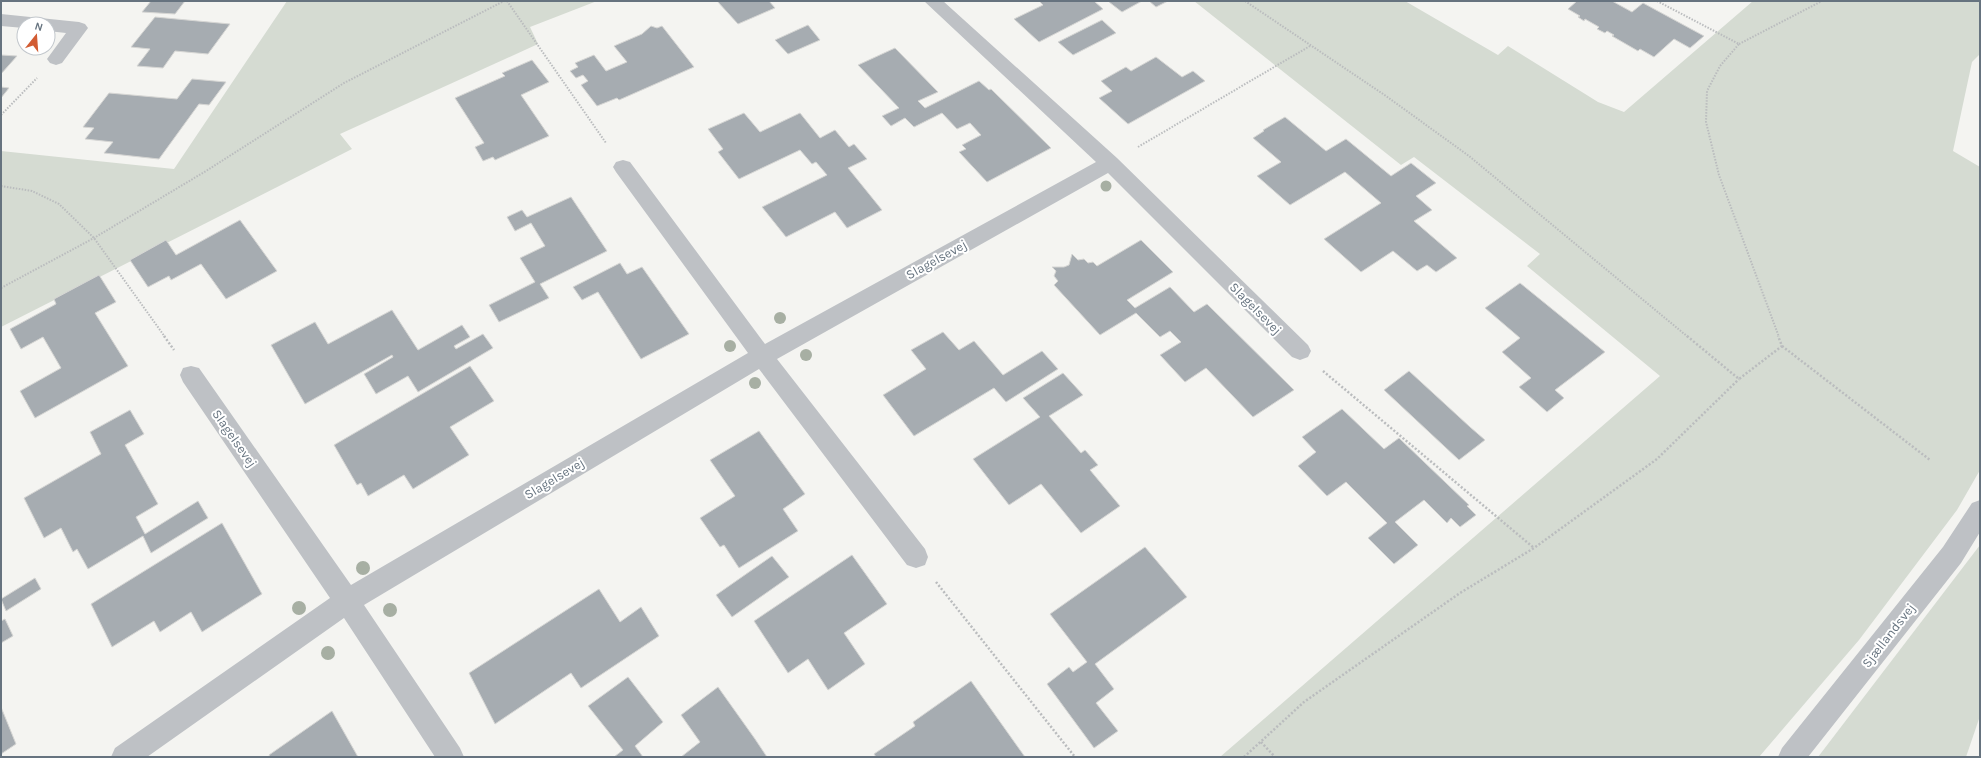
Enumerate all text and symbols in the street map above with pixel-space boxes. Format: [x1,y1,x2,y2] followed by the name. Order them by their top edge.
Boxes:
[16,16,56,56] north arrow
[33,20,44,34] text: N
[903,237,969,282] street label: Slagelsevej
[1227,279,1285,337] street label: Slagelsevej
[209,406,260,470] street label: Slagelsevej
[522,455,587,502] street label: Slagelsevej
[1859,600,1918,670] street label: Sjællandsvej

